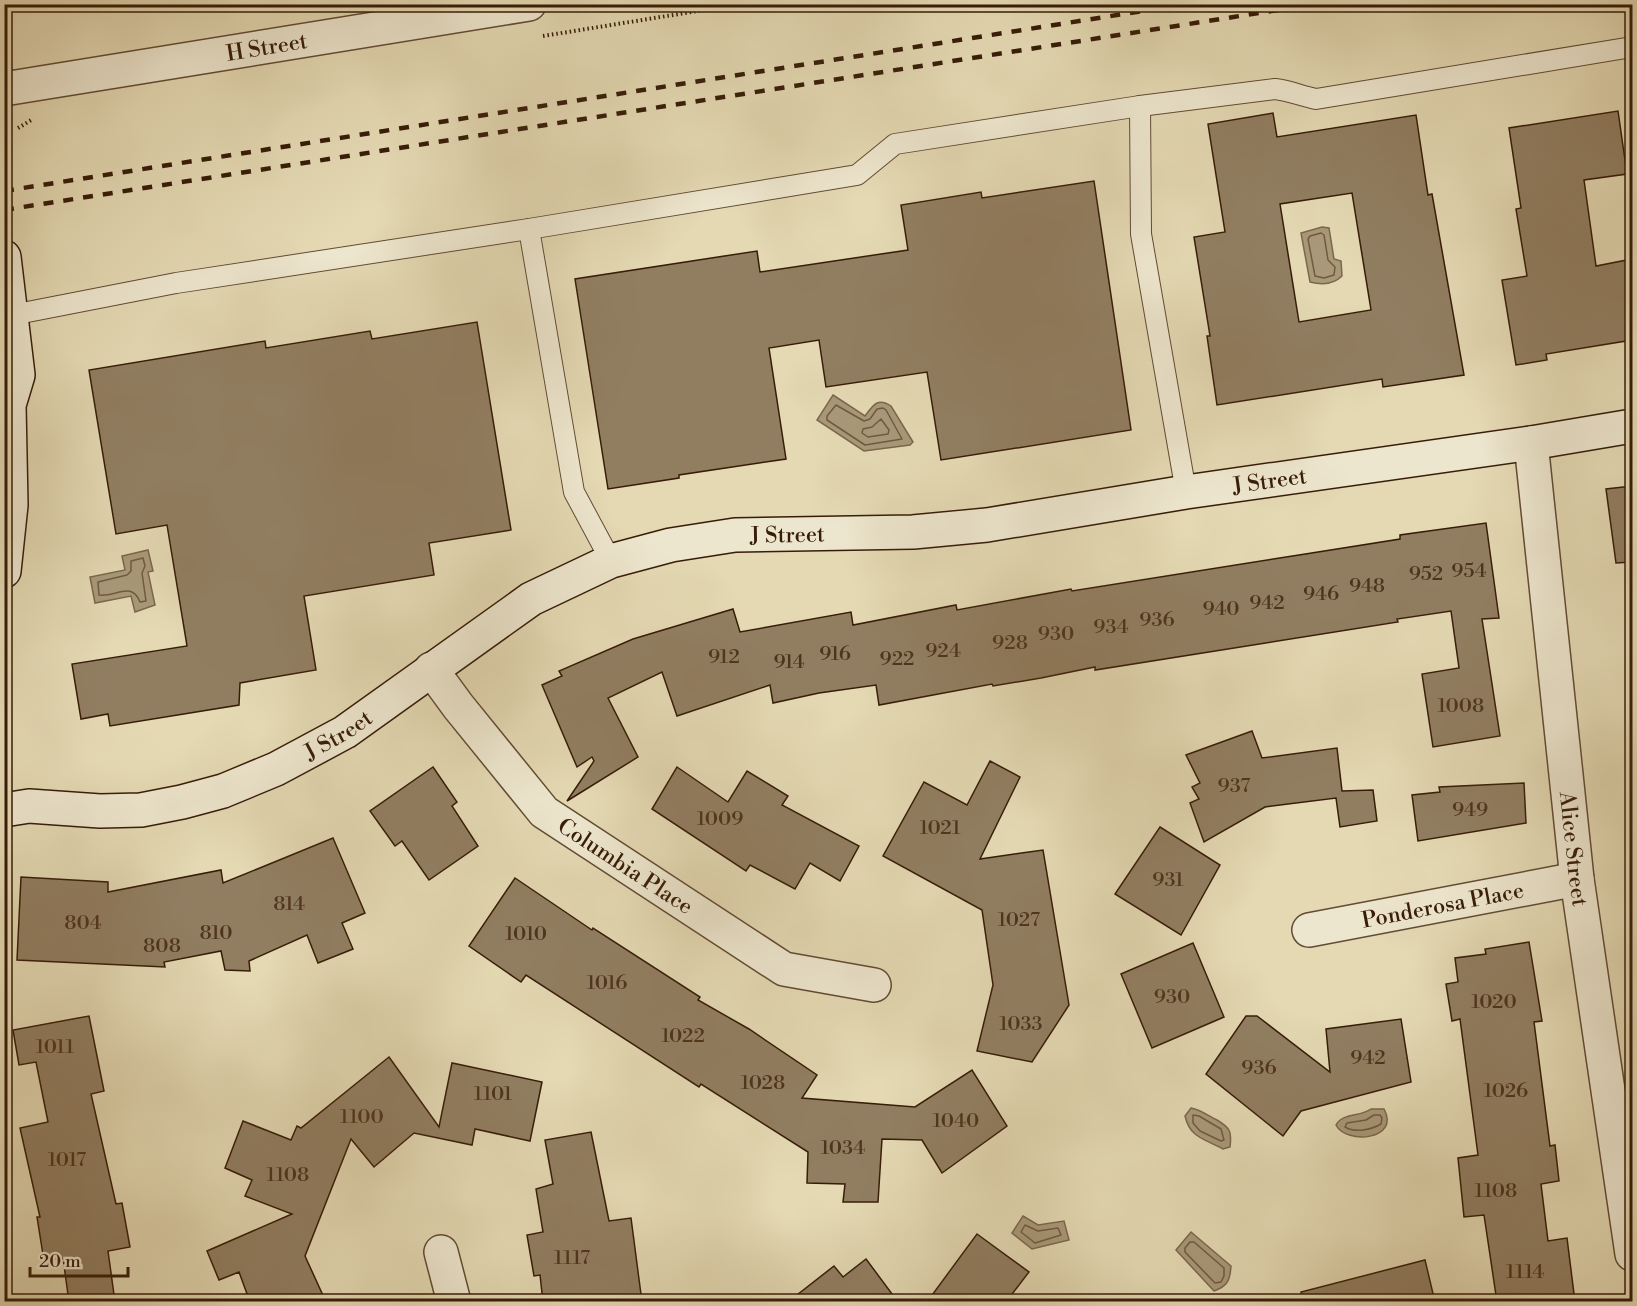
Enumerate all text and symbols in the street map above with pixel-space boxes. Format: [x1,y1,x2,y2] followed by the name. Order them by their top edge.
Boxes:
[224,28,310,68] street label: H Street
[1230,463,1309,500] street label: J Street
[749,521,825,550] street label: J Street
[1451,559,1487,584] house number: 954
[1409,562,1443,587] house number: 952
[1349,574,1385,599] house number: 948
[1303,582,1339,607] house number: 946
[1249,591,1285,616] house number: 942
[1202,597,1240,622] house number: 940
[1139,608,1175,633] house number: 936
[1093,615,1129,640] house number: 934
[1038,622,1074,647] house number: 930
[992,631,1028,656] house number: 928
[925,639,961,664] house number: 924
[819,642,851,667] house number: 916
[708,645,740,670] house number: 912
[880,647,914,672] house number: 922
[773,650,805,675] house number: 914
[1438,694,1484,719] house number: 1008
[299,705,378,767] street label: J Street
[1218,774,1250,799] house number: 937
[1553,789,1593,908] street label: Alice Street
[1452,798,1488,823] house number: 949
[697,807,743,832] house number: 1009
[552,813,698,921] street label: Columbia Place
[919,816,961,841] house number: 1021
[1152,868,1184,893] house number: 931
[1360,877,1526,935] street label: Ponderosa Place
[273,892,305,917] house number: 814
[998,908,1040,933] house number: 1027
[64,911,102,936] house number: 804
[199,921,233,946] house number: 810
[505,922,547,947] house number: 1010
[143,934,181,959] house number: 808
[587,971,627,996] house number: 1016
[1154,985,1190,1010] house number: 930
[1471,990,1517,1015] house number: 1020
[999,1012,1043,1037] house number: 1033
[661,1024,705,1049] house number: 1022
[36,1035,75,1060] house number: 1011
[1350,1046,1386,1071] house number: 942
[1241,1056,1277,1081] house number: 936
[741,1071,785,1096] house number: 1028
[1484,1079,1528,1104] house number: 1026
[474,1082,513,1107] house number: 1101
[340,1105,384,1130] house number: 1100
[933,1109,979,1134] house number: 1040
[821,1136,865,1161] house number: 1034
[48,1148,86,1173] house number: 1017
[267,1163,309,1188] house number: 1108
[1475,1179,1517,1204] house number: 1108
[30,1240,128,1278] scale bar
[554,1246,590,1271] house number: 1117
[39,1250,81,1273] text: 20 m
[1506,1260,1544,1285] house number: 1114

